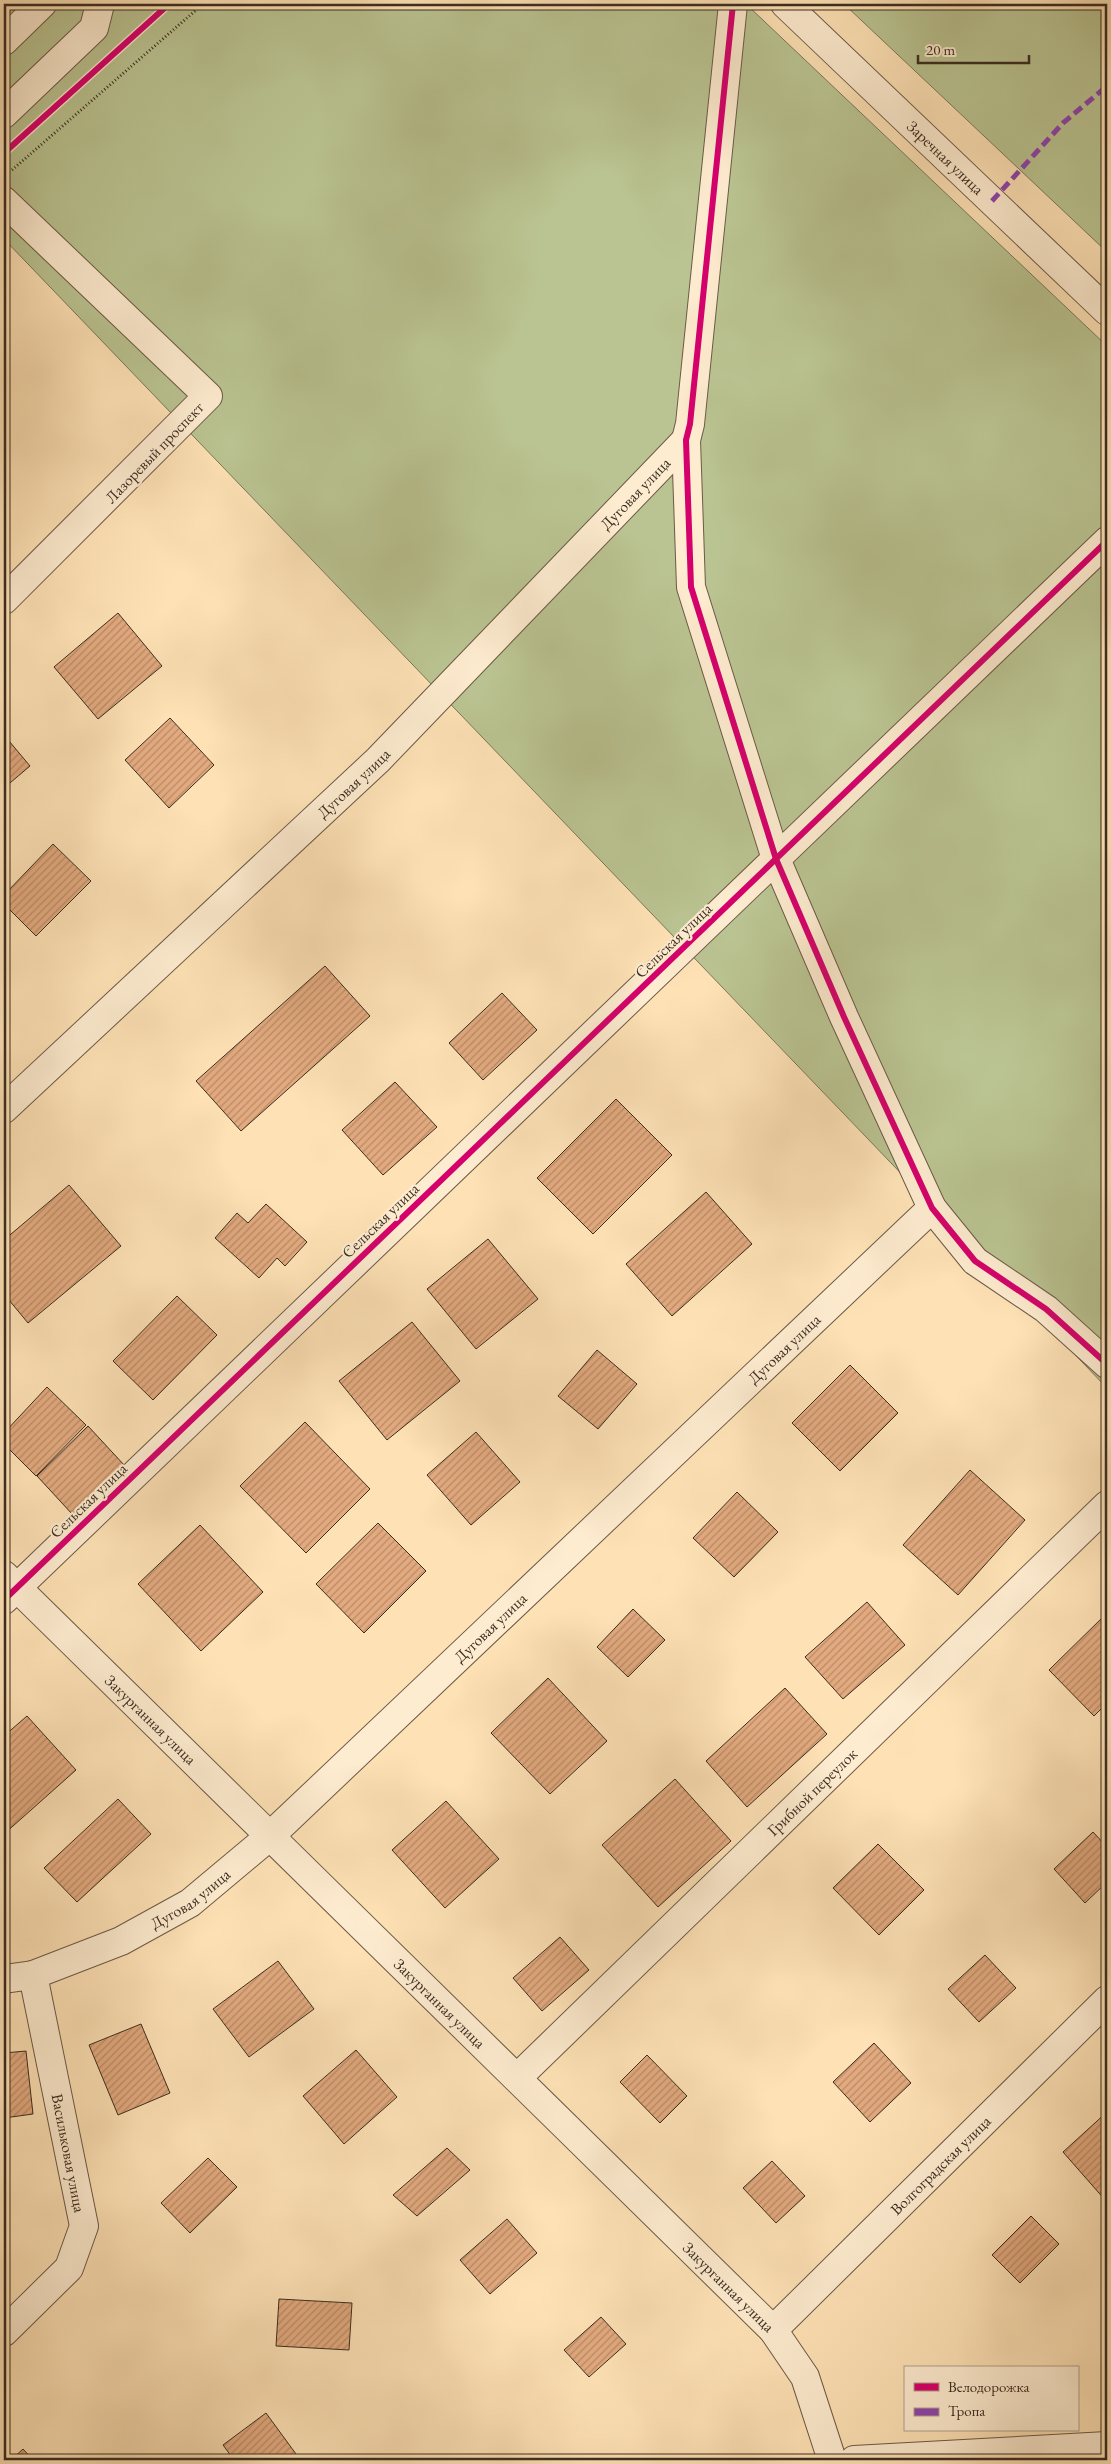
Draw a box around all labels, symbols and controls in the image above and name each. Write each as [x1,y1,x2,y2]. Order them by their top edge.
scale bar [918,32,1030,64]
text: 20 m [926,40,955,59]
street label: Заречная улица [902,116,989,200]
street label: Лазоревый проспект [100,397,209,508]
street label: Дуговая улица [596,452,675,534]
street label: Дуговая улица [313,743,395,823]
street label: Сельская улица [630,898,717,982]
street label: Сельская улица [337,1178,424,1262]
street label: Дуговая улица [743,1309,826,1388]
street label: Сельская улица [45,1458,132,1542]
street label: Дуговая улица [449,1588,532,1667]
street label: Закурганная улица [100,1670,201,1770]
street label: Грибной переулок [763,1743,862,1841]
street label: Дуговая улица [147,1863,235,1934]
street label: Закурганная улица [389,1954,490,2054]
street label: Васильковая улица [47,2092,90,2215]
street label: Волгоградская улица [886,2110,996,2220]
street label: Закурганная улица [678,2237,779,2337]
legend [904,2366,1078,2432]
text: Велодорожка [948,2377,1029,2396]
text: Тропа [948,2401,985,2420]

